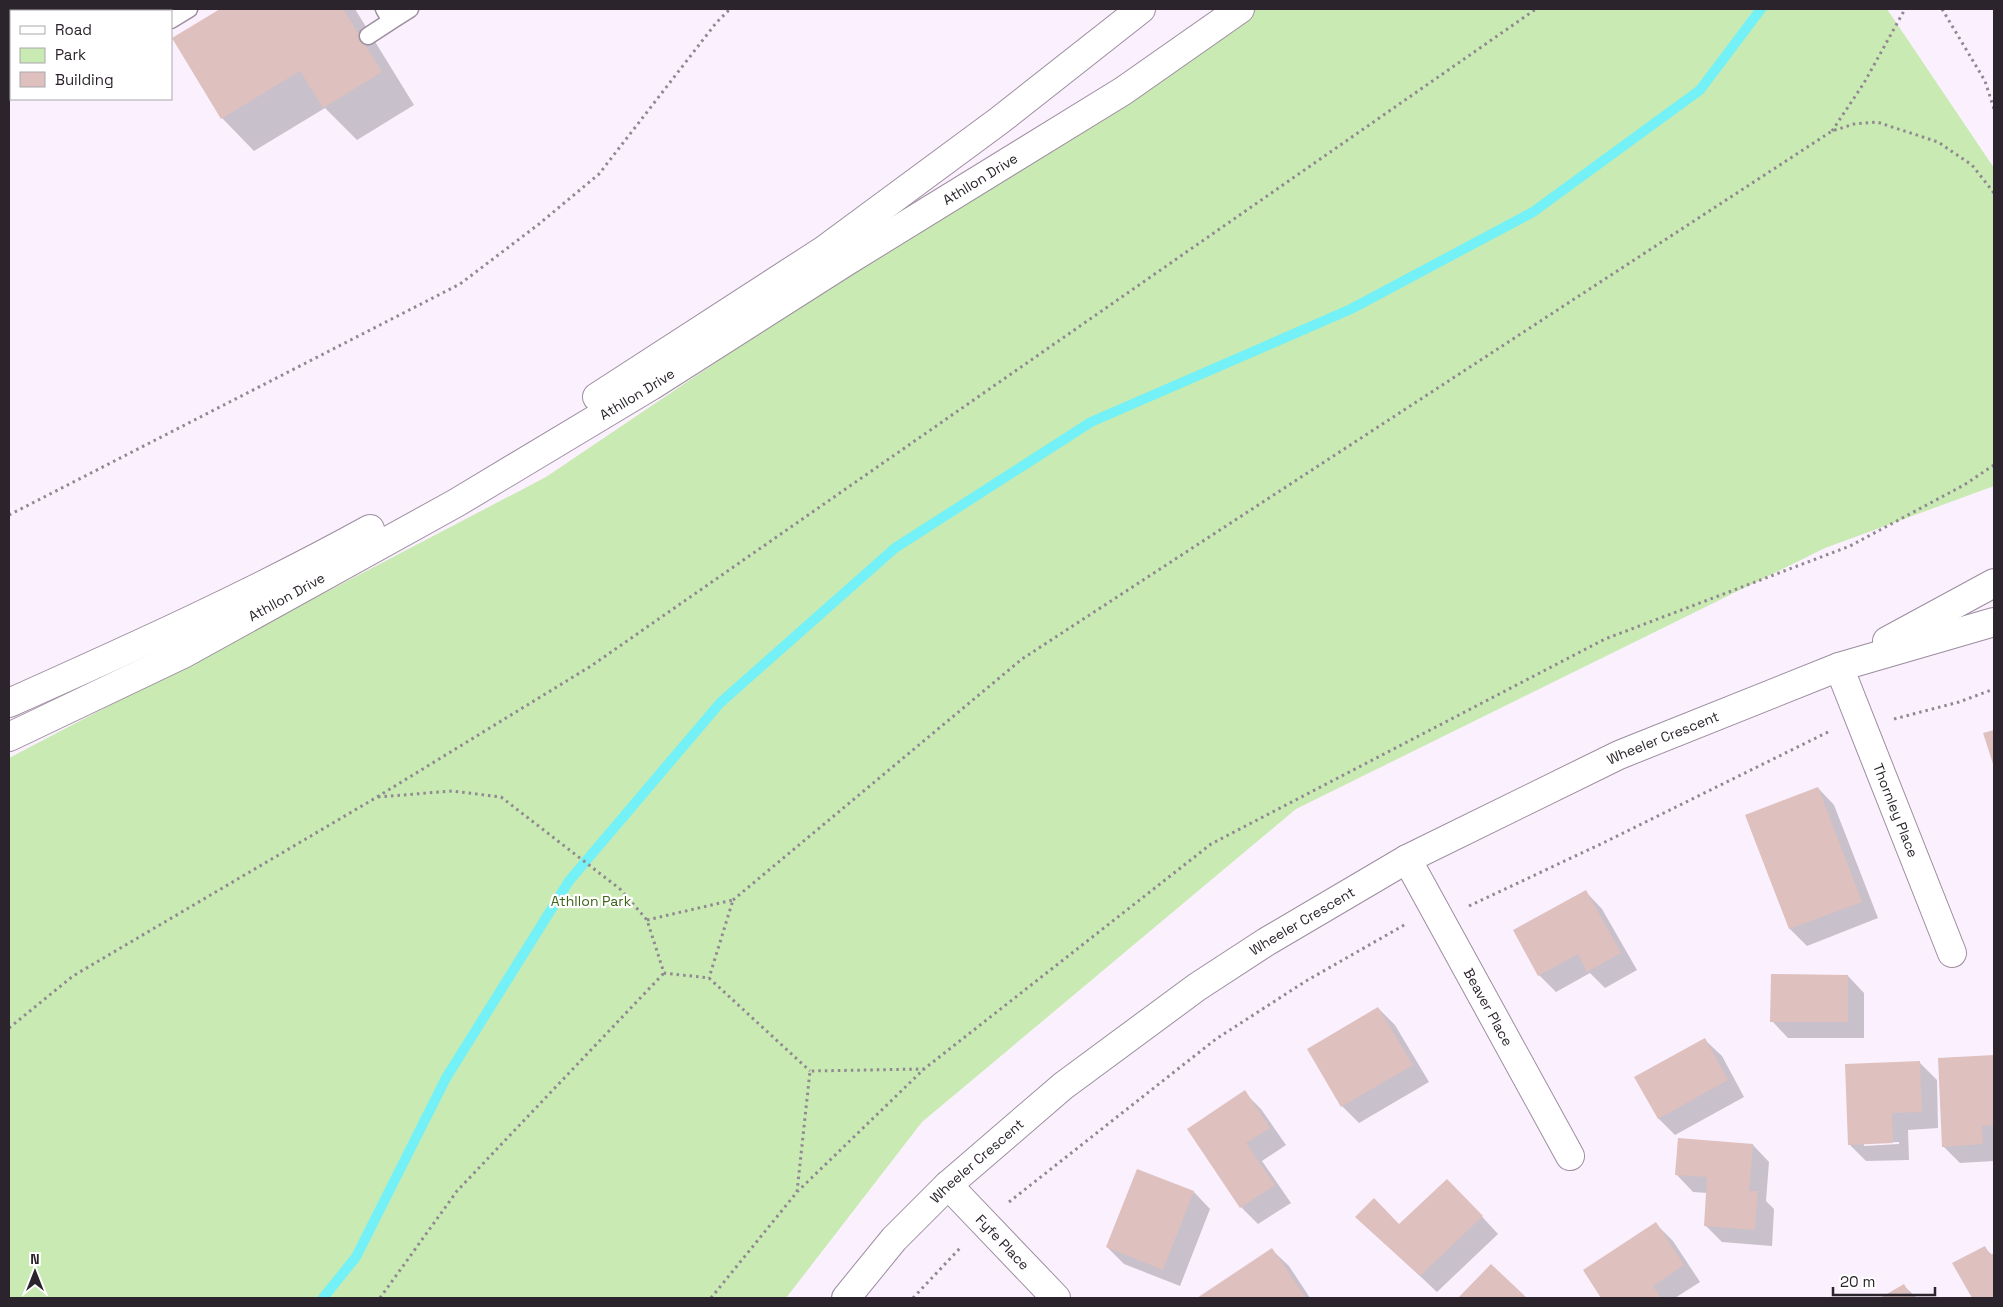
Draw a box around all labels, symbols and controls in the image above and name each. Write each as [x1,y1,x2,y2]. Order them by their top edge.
legend [10,10,172,100]
text: Road [55,20,92,39]
text: Park [55,45,86,64]
text: Building [55,70,114,89]
street label: Athllon Drive [939,149,1021,209]
street label: Athllon Drive [596,364,678,424]
street label: Athllon Drive [245,568,328,625]
street label: Wheeler Crescent [1604,707,1721,769]
street label: Thornley Place [1869,761,1922,860]
street label: Wheeler Crescent [1246,883,1358,959]
park label: Athllon Park [551,892,632,910]
street label: Beaver Place [1460,965,1517,1049]
street label: Wheeler Crescent [926,1115,1028,1207]
street label: Fyfe Place [972,1210,1033,1274]
north arrow [10,1247,60,1297]
text: N [30,1250,40,1268]
scale bar [1833,1264,1936,1296]
text: 20 m [1840,1272,1875,1291]

